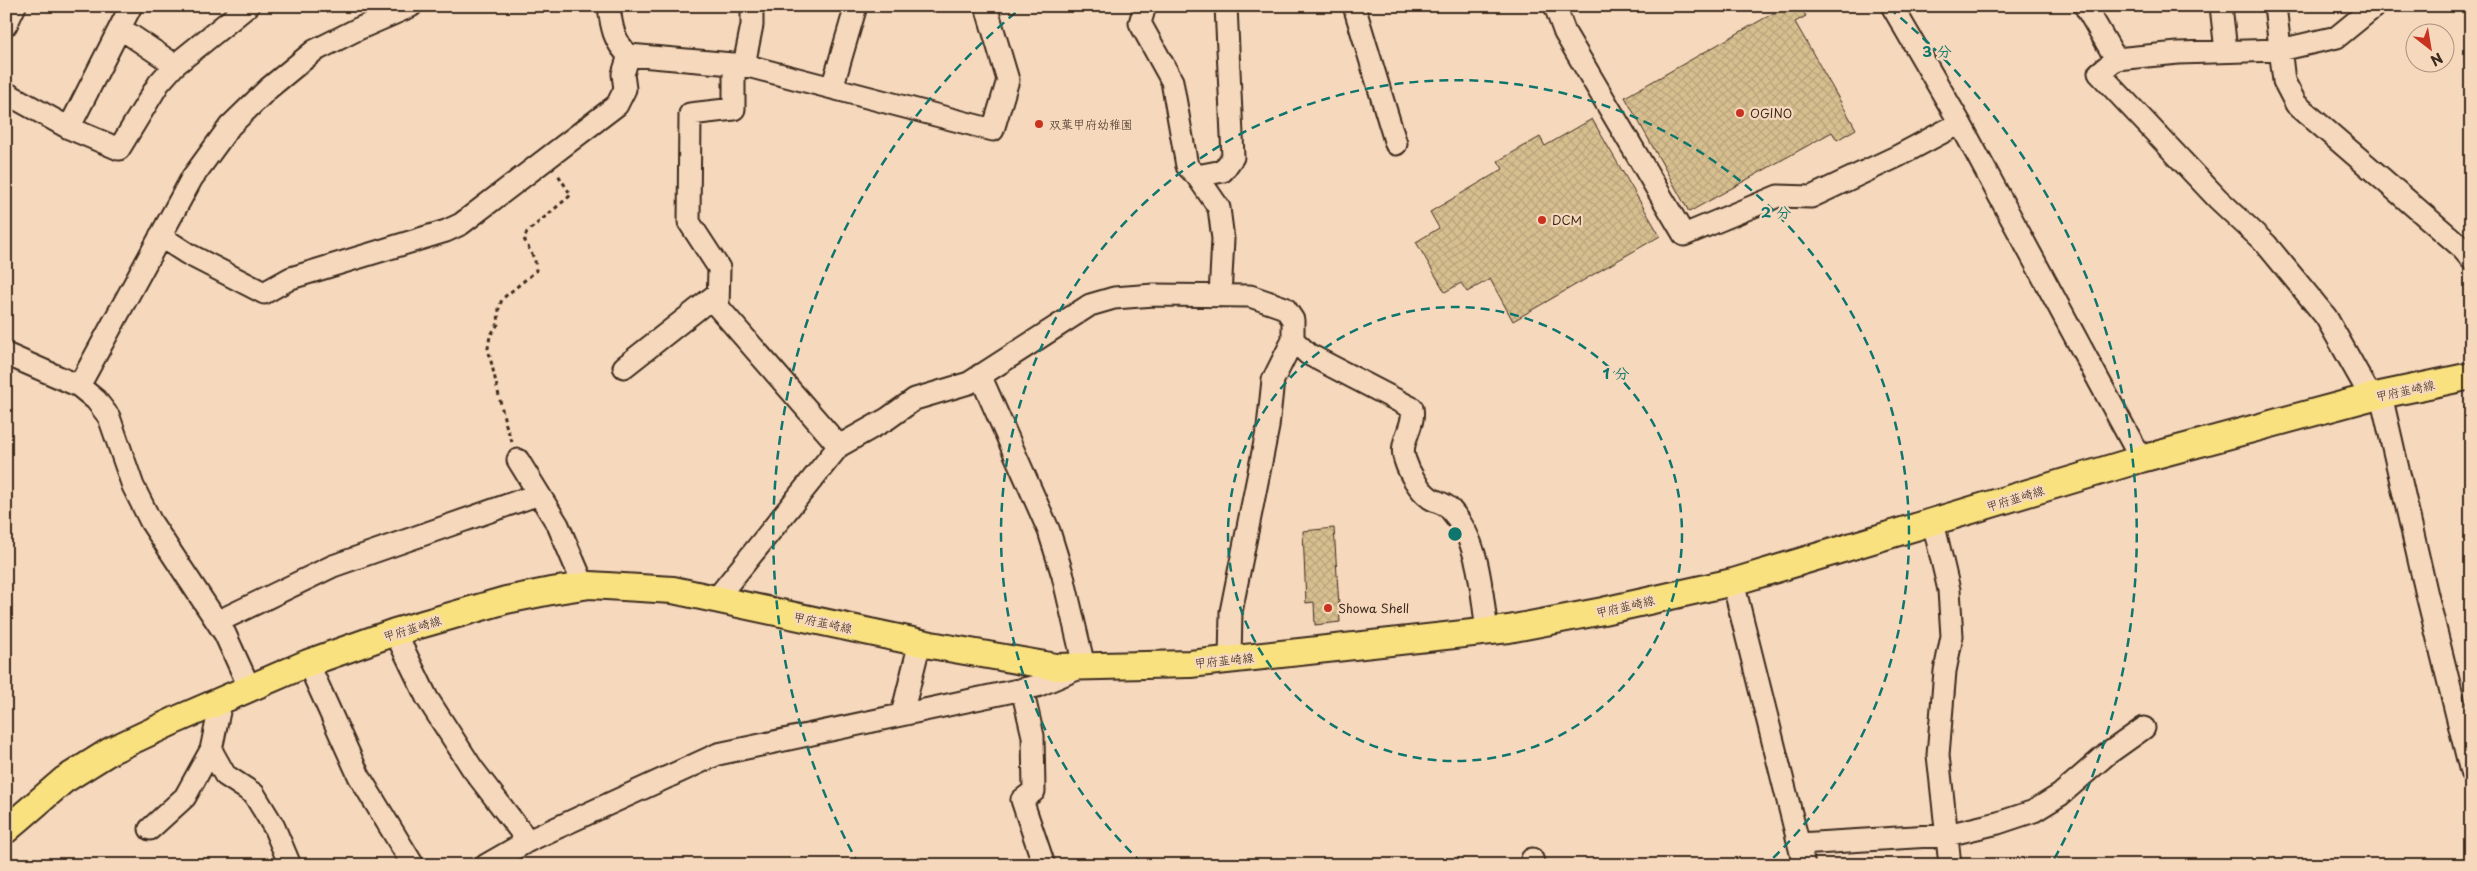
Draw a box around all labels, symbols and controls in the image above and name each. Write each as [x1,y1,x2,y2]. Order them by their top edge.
north arrow [2404,22,2454,72]
text: 3 分 [1922,39,1952,62]
text: N [2427,48,2447,71]
place label: OGINO [1750,104,1792,122]
marker: OGINO [1734,107,1746,119]
place label: 双葉甲府幼稚園 [1049,115,1133,133]
marker: 双葉甲府幼稚園 [1033,118,1045,130]
text: 2 分 [1761,200,1791,223]
place label: DCM [1552,211,1582,229]
marker: DCM [1536,214,1548,226]
text: 1 分 [1603,361,1630,384]
street label: 甲府韮崎線 [2374,375,2436,405]
street label: 甲府韮崎線 [1984,481,2046,515]
centre of rings [1446,525,1464,543]
street label: 甲府韮崎線 [1594,590,1656,622]
place label: Showa Shell [1338,599,1409,617]
marker: Showa Shell [1322,602,1334,614]
street label: 甲府韮崎線 [792,607,854,637]
street label: 甲府韮崎線 [381,611,443,645]
street label: 甲府韮崎線 [1193,648,1255,672]

